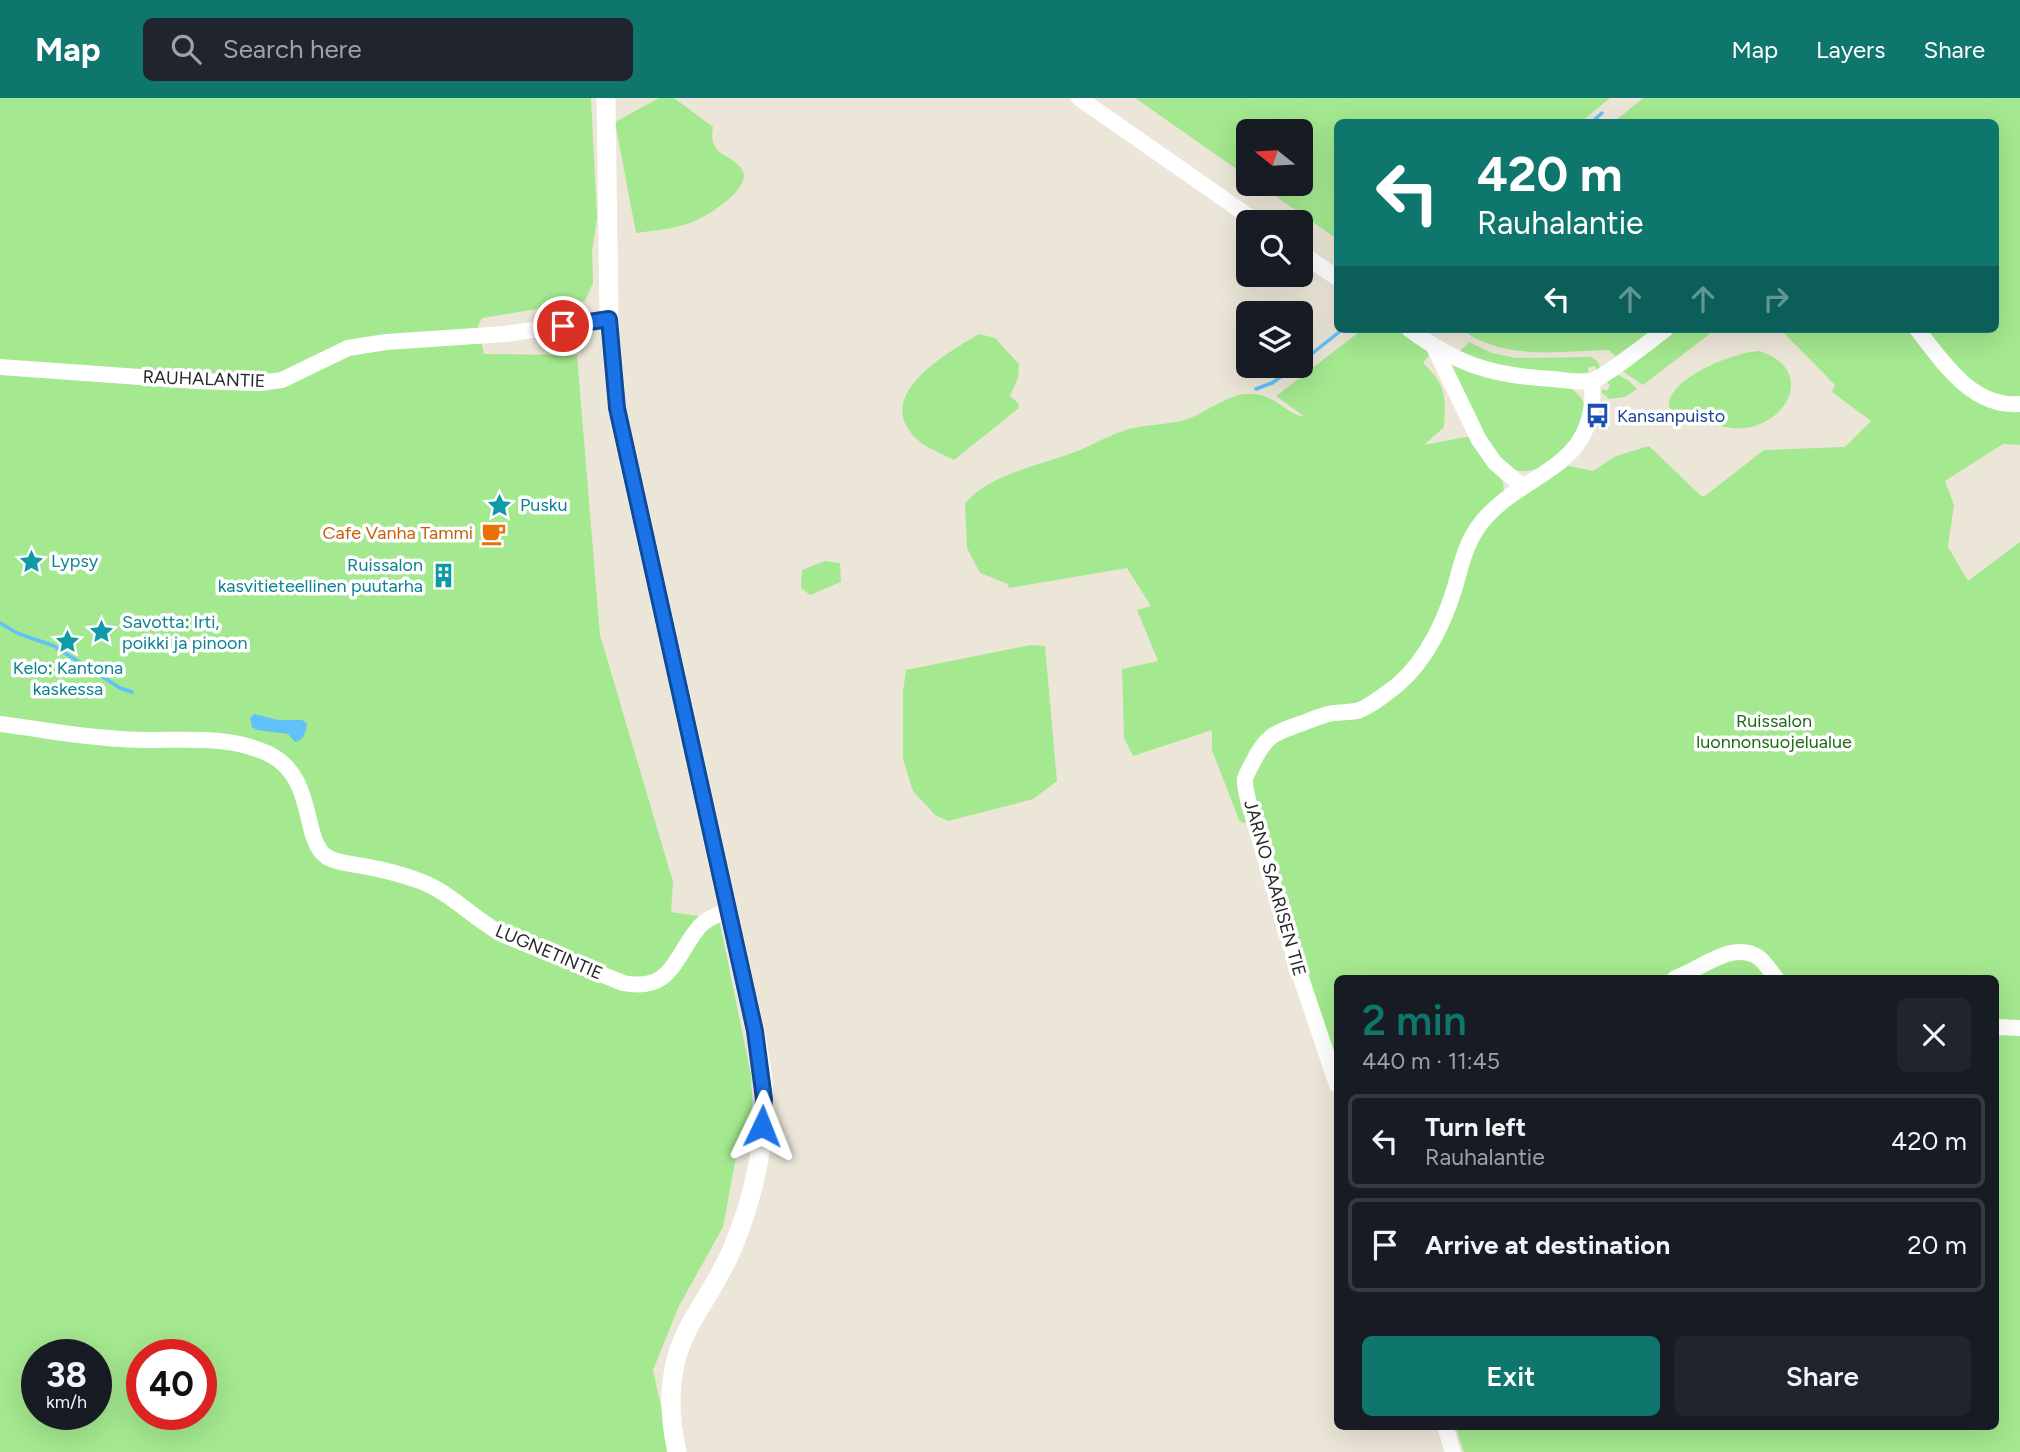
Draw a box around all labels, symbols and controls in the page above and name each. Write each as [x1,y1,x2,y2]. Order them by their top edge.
search box [143,18,633,81]
text: Map [35,30,101,69]
icon: search [167,30,205,68]
text: Search here [223,33,362,65]
text: Map [1731,35,1778,64]
text: Layers [1816,35,1885,64]
text: Share [1923,35,1985,64]
north arrow [1236,119,1312,196]
map controls [1236,119,1313,378]
text: 420 m [1477,144,1623,203]
icon: left [1362,147,1453,238]
text: Rauhalantie [1477,204,1644,242]
button: search [1236,210,1313,287]
icon: left [1538,280,1576,318]
icon: ahead [1611,280,1649,318]
icon: ahead [1684,280,1722,318]
icon: right [1757,280,1795,318]
pin [533,296,593,356]
button: layers [1236,301,1313,378]
icon: arrive [544,307,582,345]
street label: RAUHALANTIE [142,366,266,392]
bus stop icon: Kansanpuisto [1583,402,1611,430]
place label: Kansanpuisto [1617,405,1725,427]
place icon: Pusku [486,491,514,519]
place label: Pusku [520,494,568,516]
cafe icon: Cafe Vanha Tammi [479,519,507,547]
place label: Cafe Vanha Tammi [323,522,473,544]
place icon: Lypsy [17,547,45,575]
place label: Lypsy [51,550,99,572]
place label: Ruissalon kasvitieteellinen puutarha [218,554,423,597]
building icon: Ruissalon kasvitieteellinen puutarha [429,561,457,589]
place label: Savotta: Irti, poikki ja pinoon [122,611,248,654]
place icon: Savotta: Irti, poikki ja pinoon [88,618,116,646]
place icon: Kelo: Kantona kaskessa [54,627,82,655]
place label: Kelo: Kantona kaskessa [13,657,123,700]
park label: Ruissalon luonnonsuojelualue [1696,710,1852,753]
street label: JARNO SAARISEN TIE [1239,797,1311,979]
street label: LUGNETINTIE [492,919,606,985]
text: 2 min [1362,995,1467,1046]
button: close [1897,998,1971,1072]
text: 440 m · 11:45 [1362,1047,1500,1075]
position arrow [725,1089,799,1163]
text: Turn left [1425,1111,1526,1143]
icon: left [1366,1122,1404,1160]
text: 420 m [1891,1125,1967,1157]
text: Rauhalantie [1425,1143,1545,1171]
icon: arrive [1366,1226,1404,1264]
text: Arrive at destination [1425,1229,1670,1261]
text: 20 m [1907,1229,1967,1261]
button: Exit [1362,1336,1660,1416]
button: Share [1674,1336,1971,1416]
speed limit sign: 40 [126,1339,217,1430]
text: 38 [46,1354,87,1396]
text: km/h [46,1391,87,1413]

